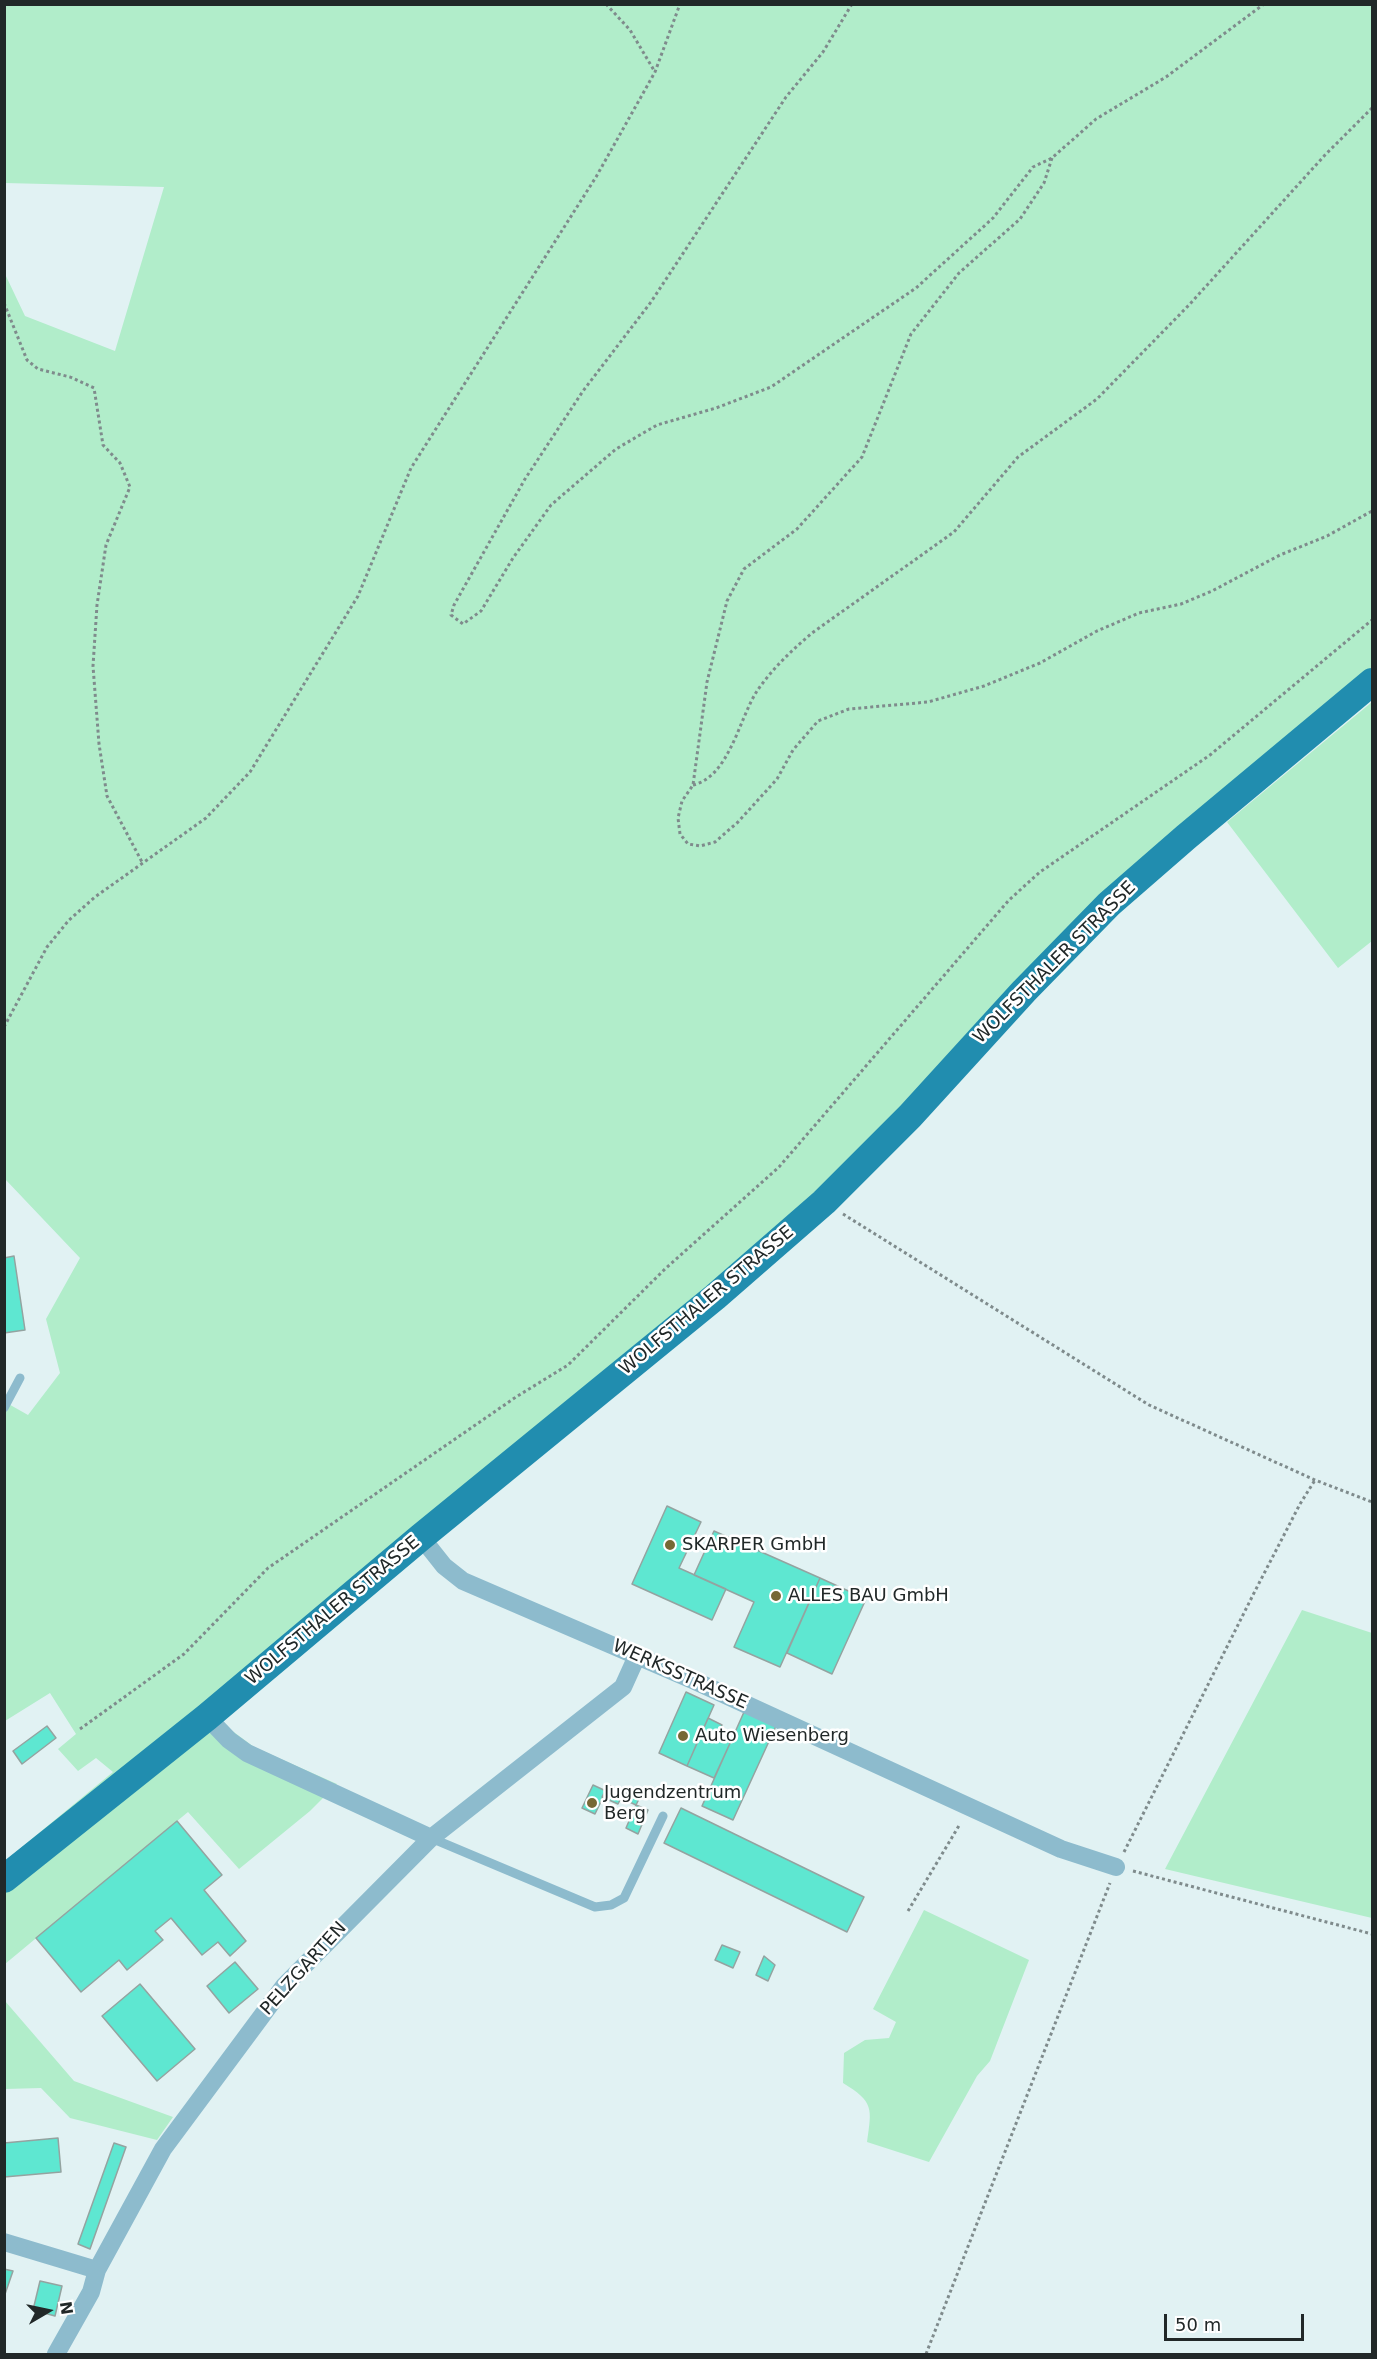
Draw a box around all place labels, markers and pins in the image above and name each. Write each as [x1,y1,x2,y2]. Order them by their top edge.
place label: SKARPER GmbH [682,1534,827,1556]
marker: SKARPER GmbH [663,1538,677,1552]
place label: ALLES BAU GmbH [788,1585,949,1607]
marker: ALLES BAU GmbH [769,1589,783,1603]
place label: Auto Wiesenberg [695,1725,849,1747]
marker: Auto Wiesenberg [676,1729,690,1743]
place label: Jugendzentrum Berg [604,1782,741,1824]
marker: Jugendzentrum Berg [585,1796,599,1810]

